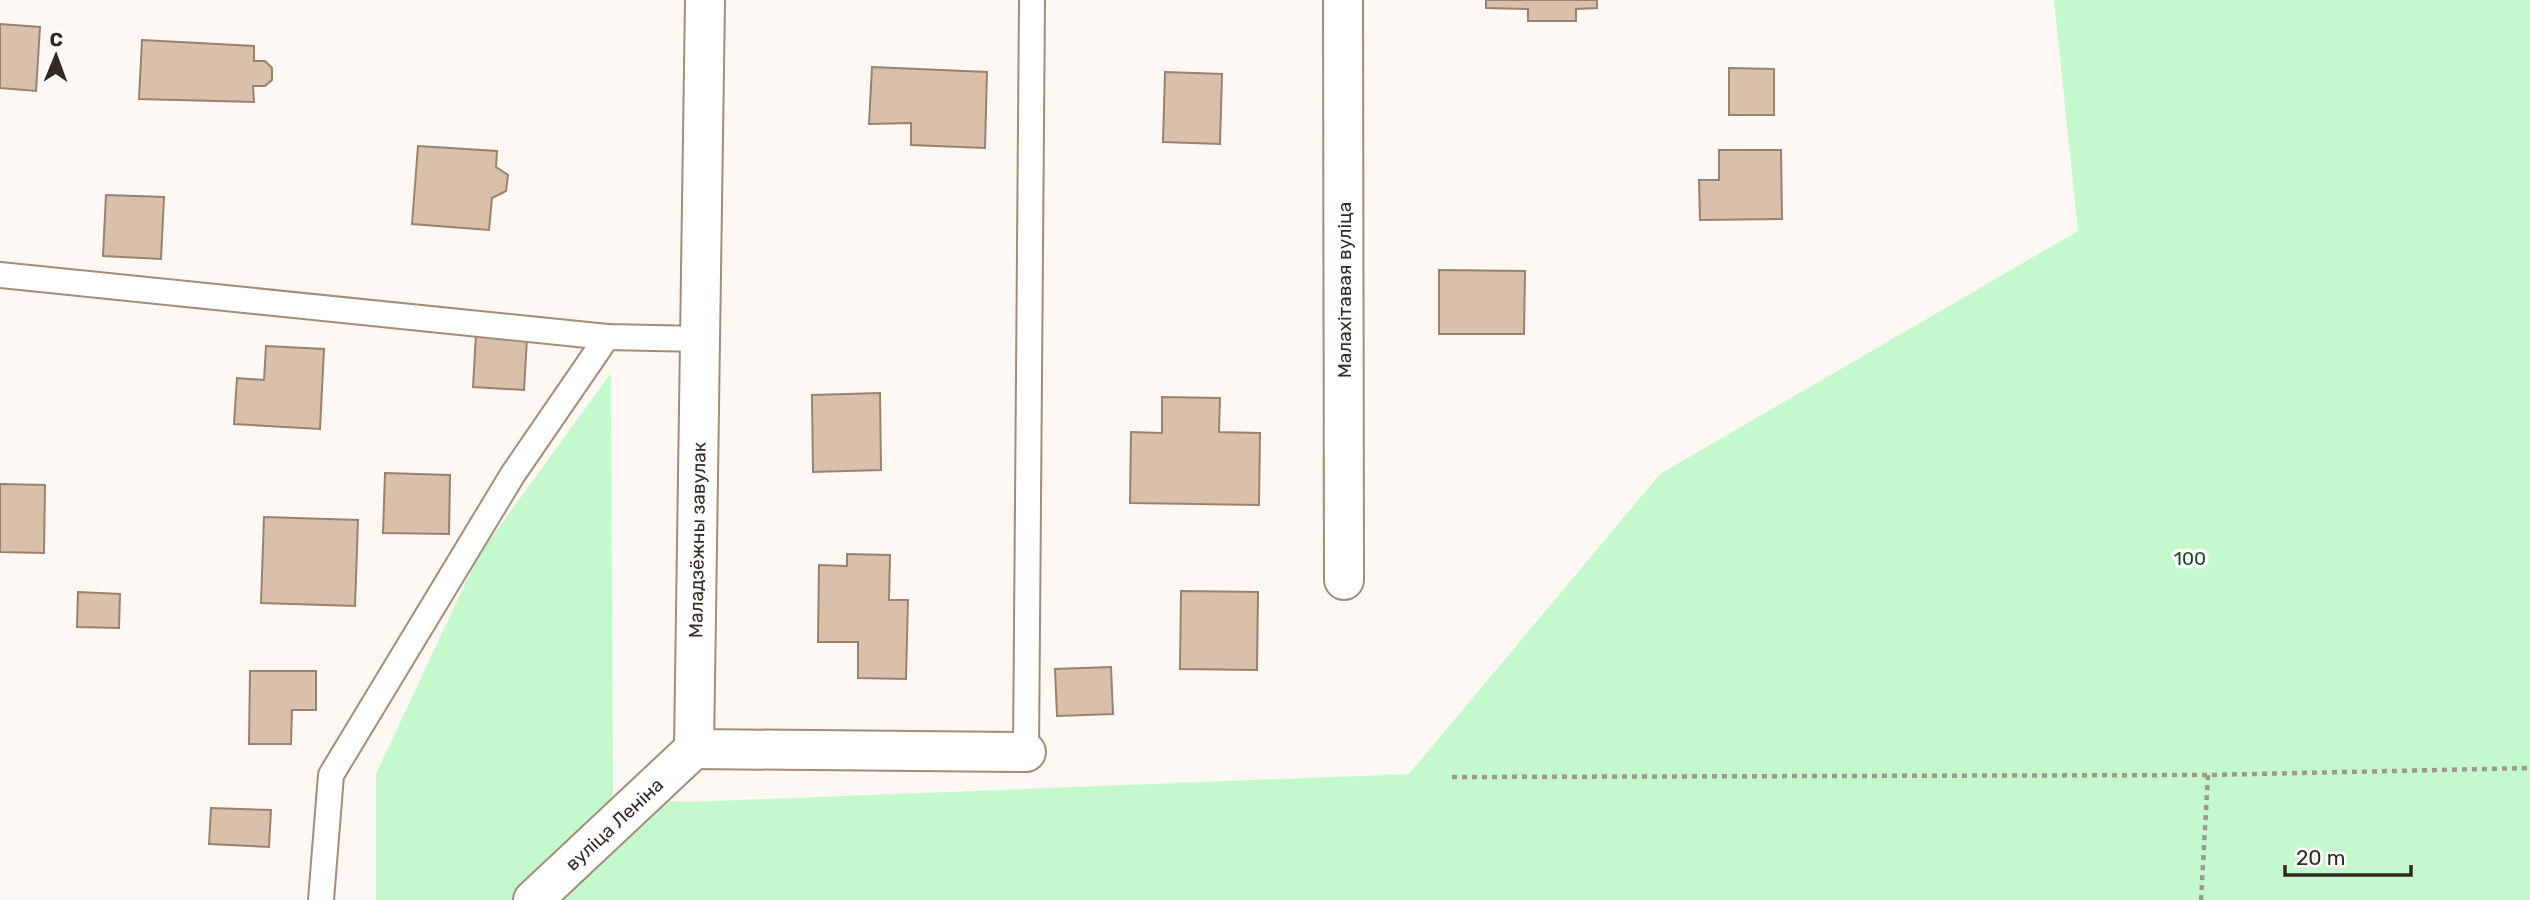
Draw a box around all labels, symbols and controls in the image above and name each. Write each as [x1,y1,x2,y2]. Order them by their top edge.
north arrow [21,21,91,91]
text: С [49,28,63,51]
street label: Малахітавая вуліца [1333,202,1356,378]
street label: Маладзёжны завулак [684,442,711,638]
park label: 100 [2174,547,2206,570]
street label: вуліца Леніна [561,773,668,875]
scale bar [2285,834,2411,878]
text: 20 m [2296,845,2345,870]

